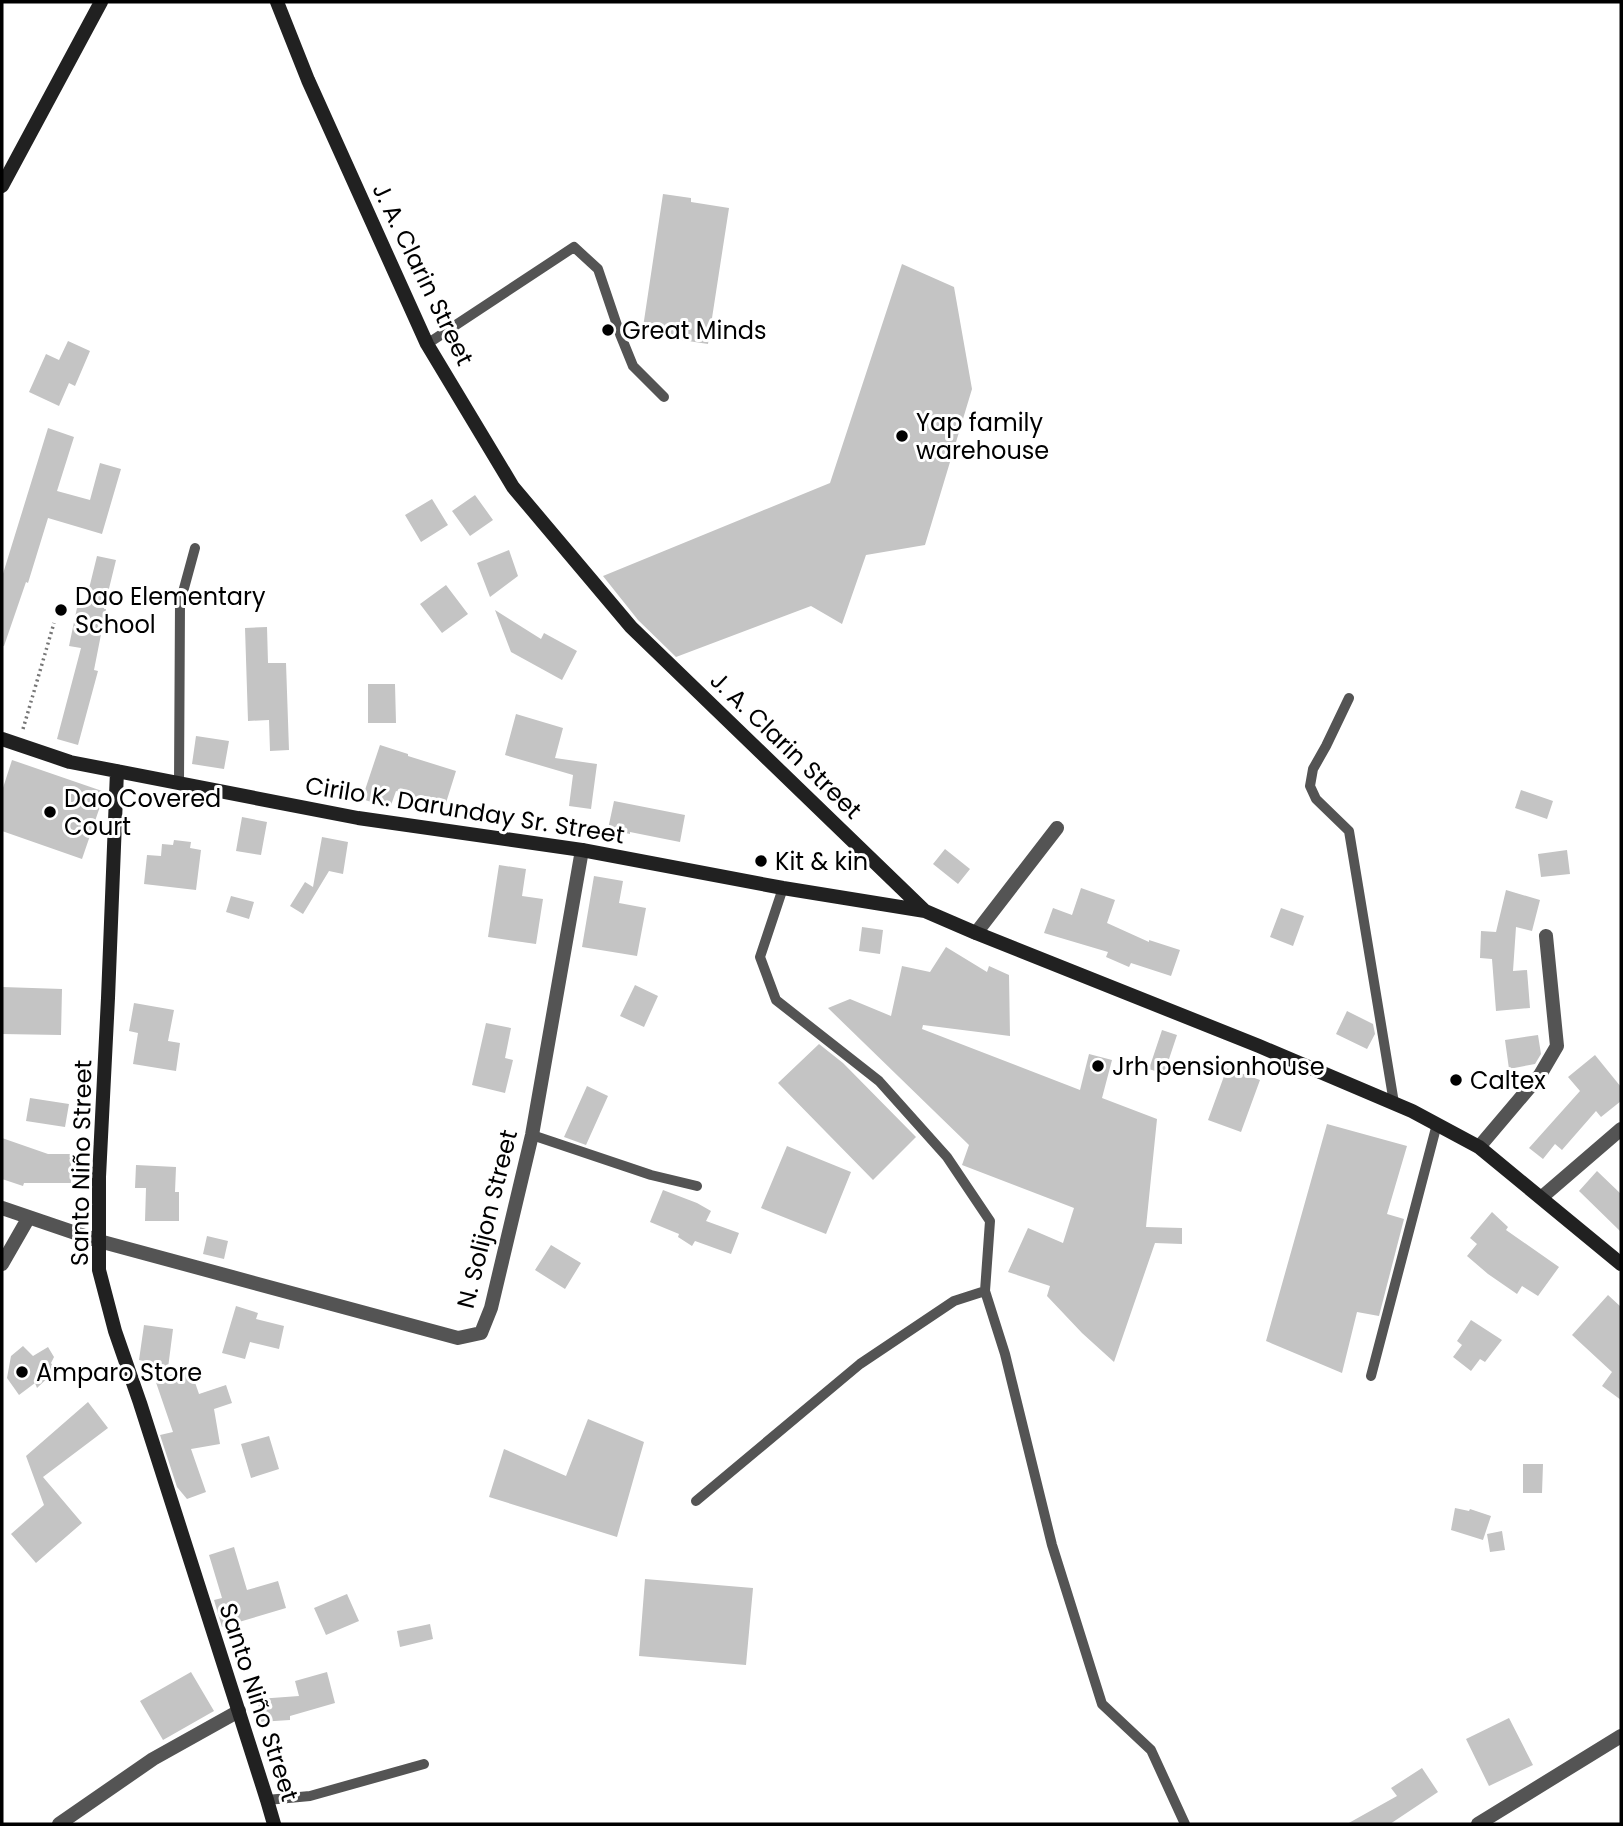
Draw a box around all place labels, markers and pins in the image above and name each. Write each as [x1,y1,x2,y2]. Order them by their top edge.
place label: Great Minds [622,314,767,347]
marker: Great Minds [600,322,616,338]
place label: Yap family warehouse [916,406,1049,467]
marker: Yap family warehouse [894,428,910,444]
place label: Dao Elementary School [75,580,266,641]
marker: Dao Elementary School [53,602,69,618]
place label: Dao Covered Court [64,782,221,843]
marker: Dao Covered Court [42,804,58,820]
place label: Kit & kin [775,845,868,878]
marker: Kit & kin [753,853,769,869]
place label: Jrh pensionhouse [1112,1050,1325,1083]
marker: Jrh pensionhouse [1090,1058,1106,1074]
place label: Caltex [1470,1064,1546,1097]
marker: Caltex [1448,1072,1464,1088]
place label: Amparo Store [36,1356,202,1389]
marker: Amparo Store [14,1364,30,1380]

